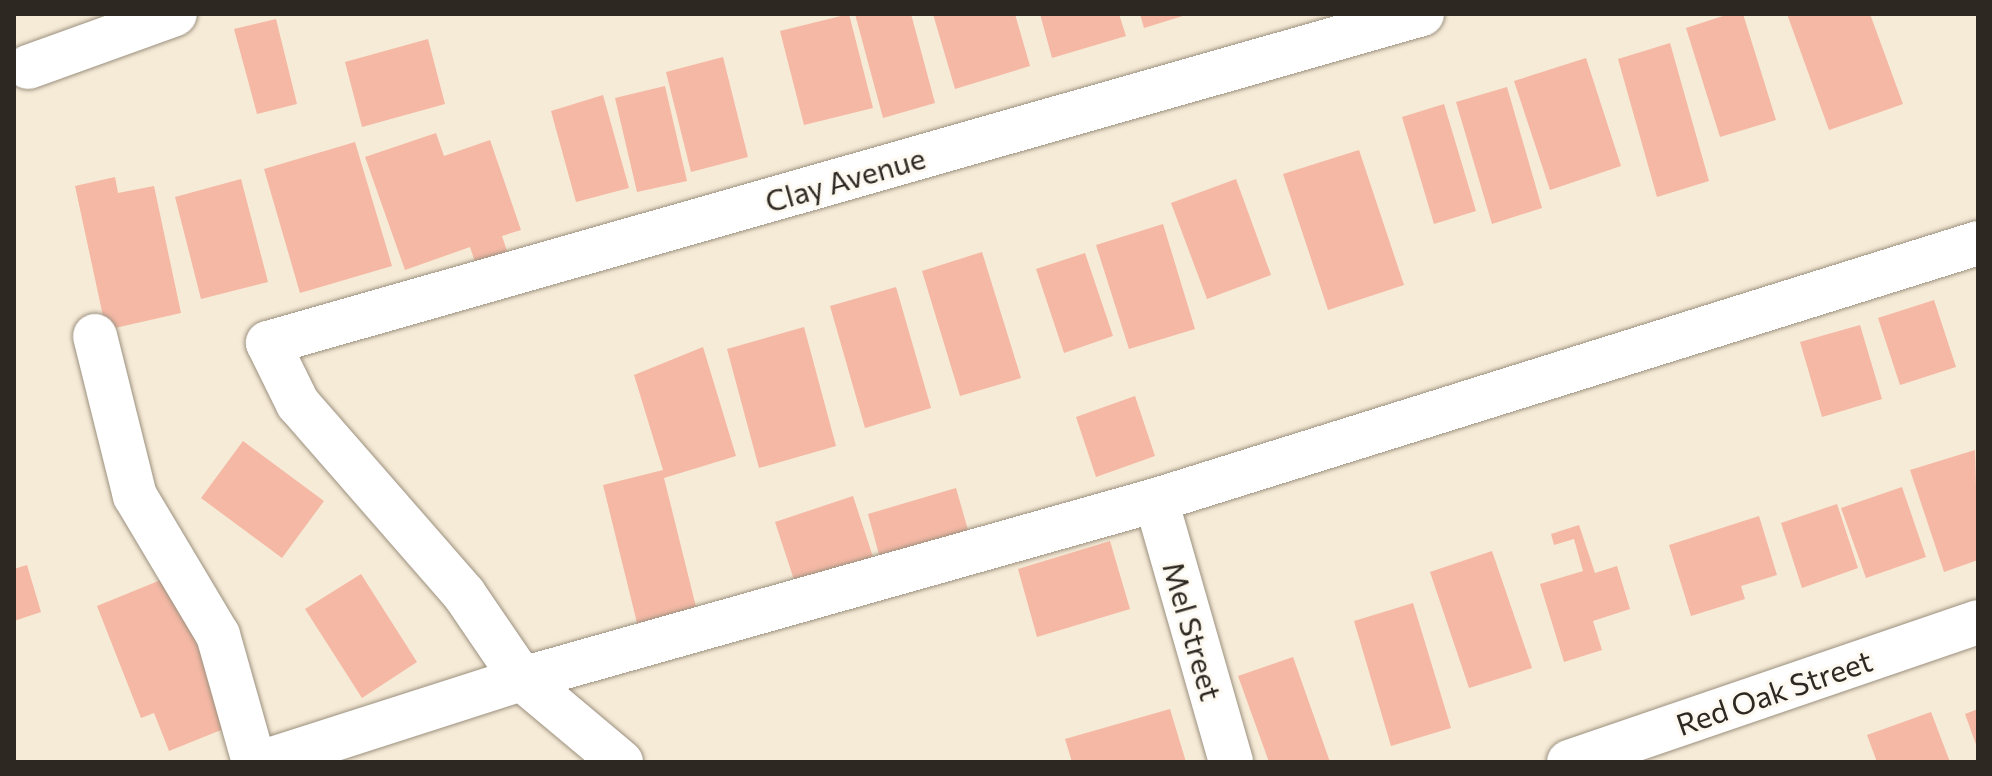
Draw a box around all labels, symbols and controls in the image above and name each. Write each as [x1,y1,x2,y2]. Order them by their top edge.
street label: Clay Avenue [761,139,929,219]
street label: Mel Street [1156,557,1230,705]
street label: Red Oak Street [1671,642,1877,742]

